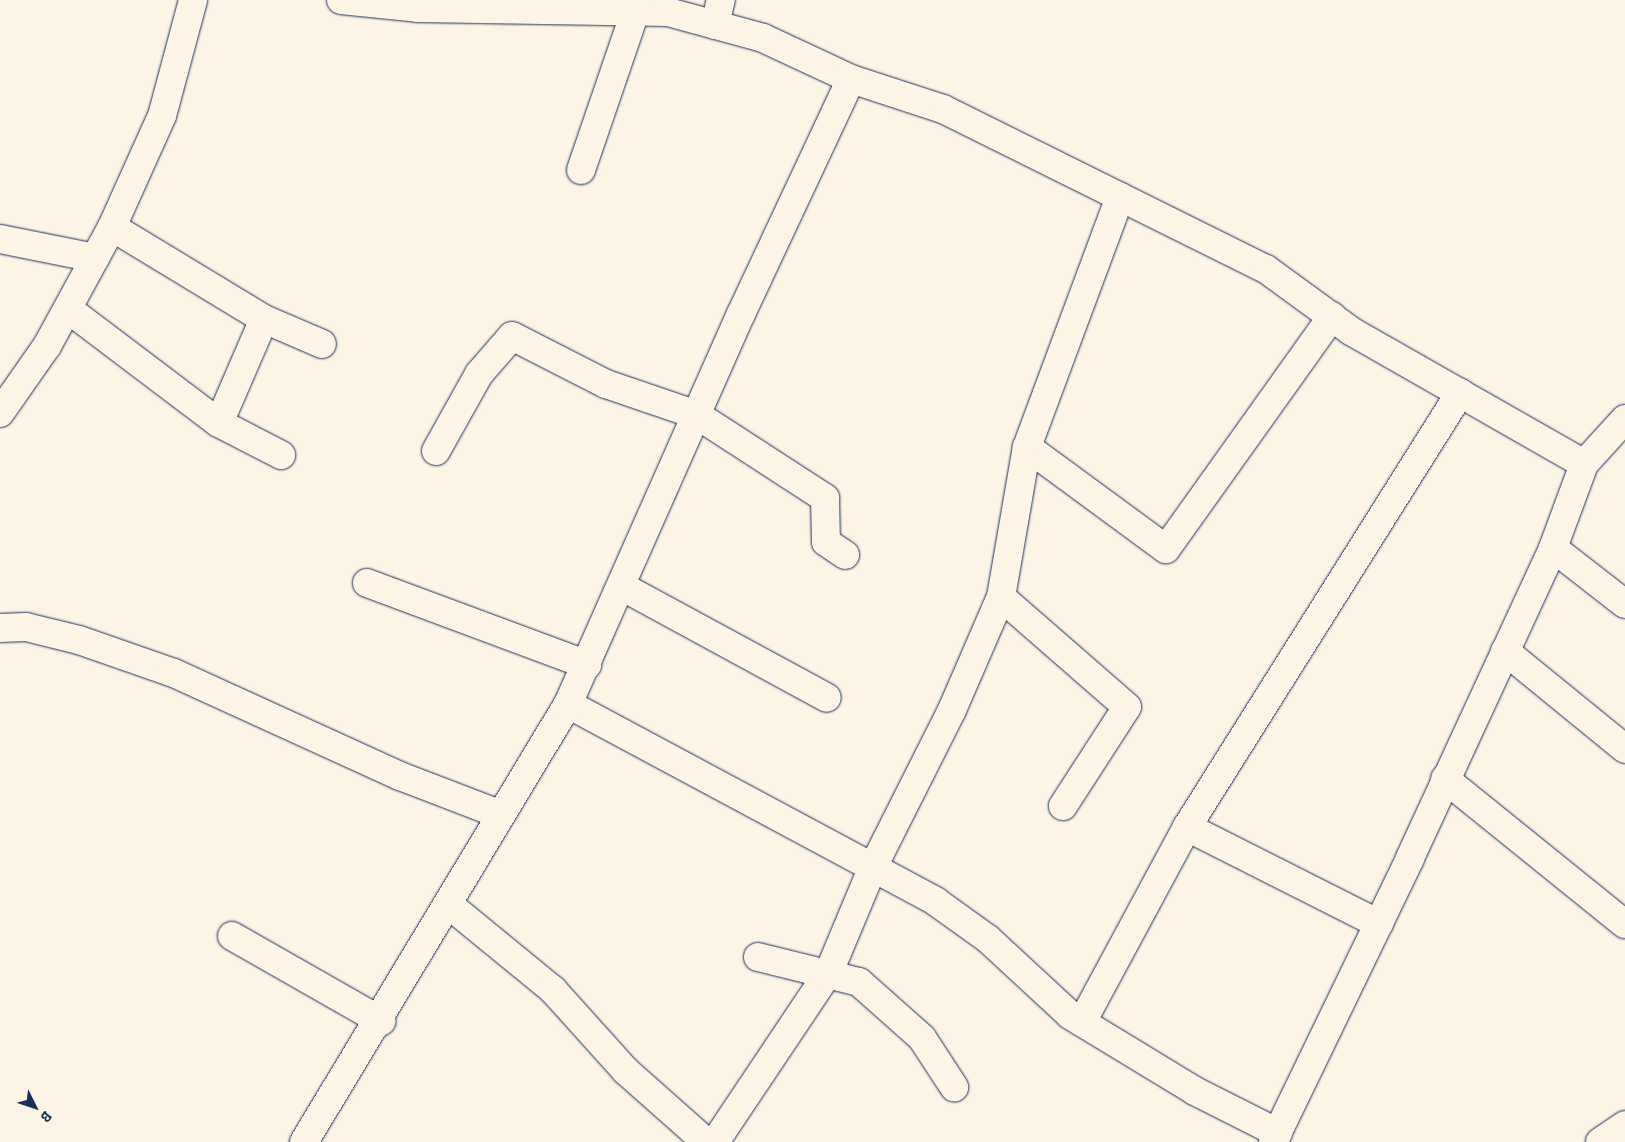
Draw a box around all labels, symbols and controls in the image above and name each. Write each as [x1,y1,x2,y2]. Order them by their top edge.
north arrow [10,1082,60,1132]
text: B [36,1107,57,1127]

